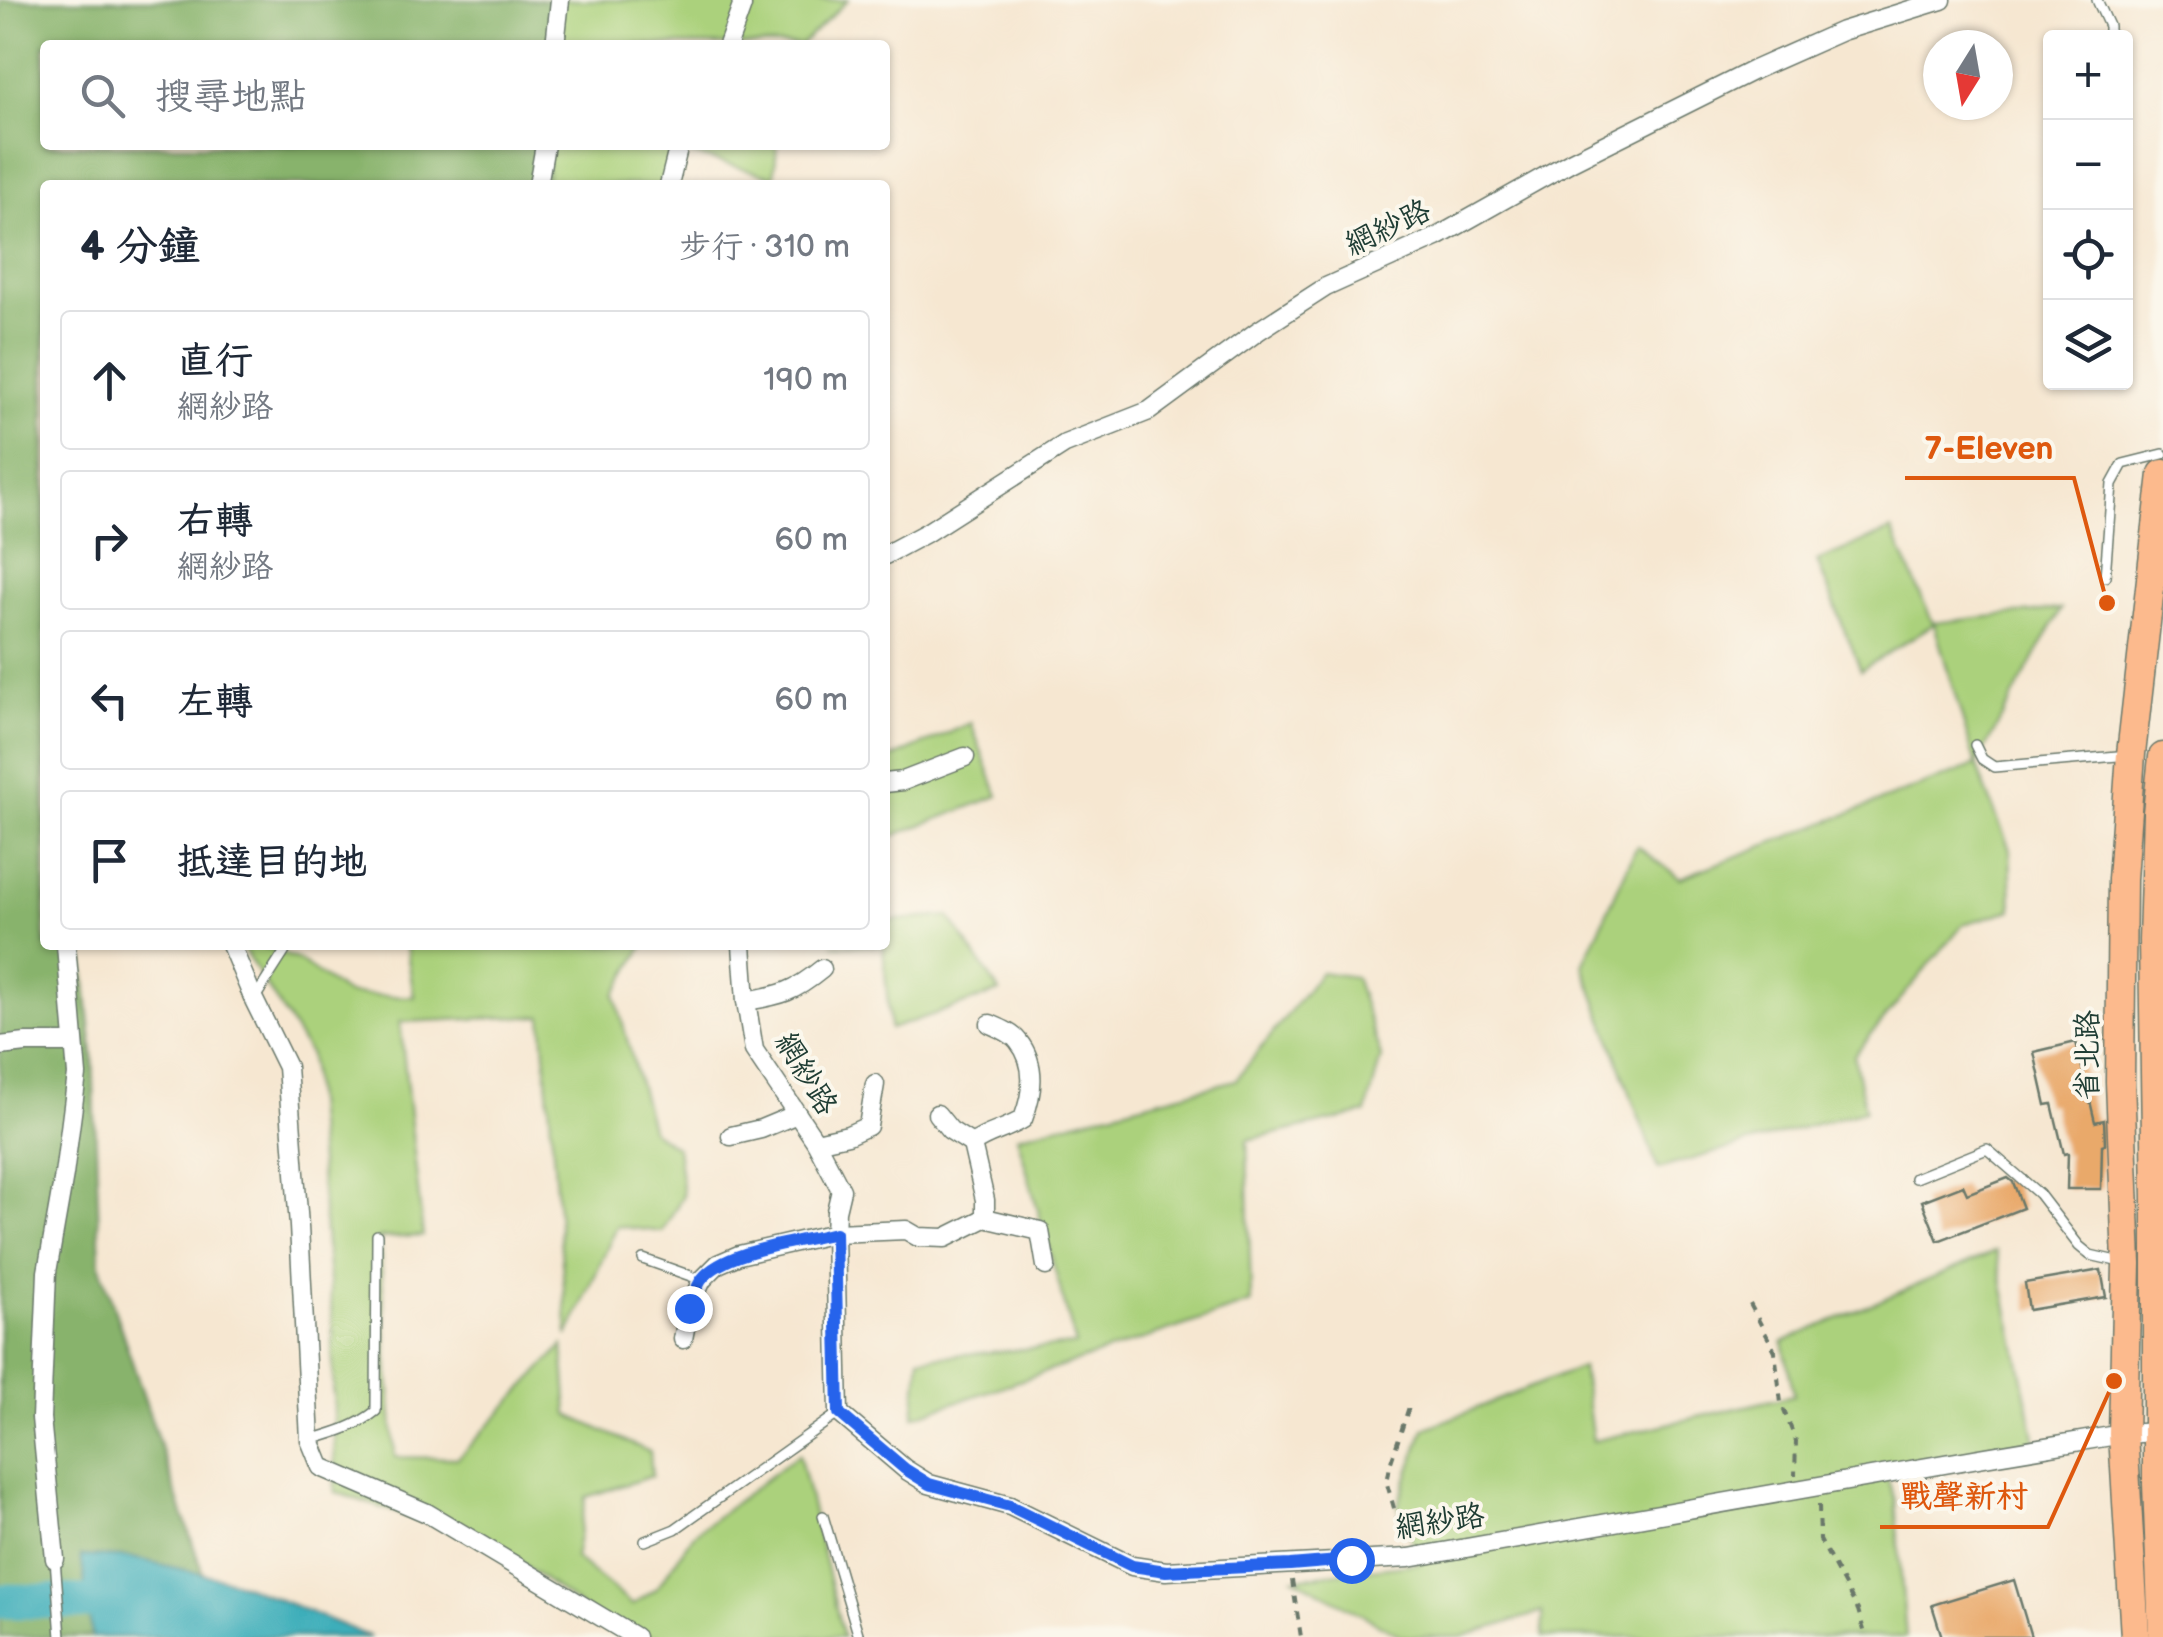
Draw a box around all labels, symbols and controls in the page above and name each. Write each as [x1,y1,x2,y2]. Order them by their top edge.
north arrow [1923,30,2013,120]
map controls [2043,30,2133,390]
button: + [2043,30,2133,120]
search box [40,40,890,150]
icon: search [75,68,130,123]
text: 搜尋地點 [155,75,307,120]
button: − [2043,120,2133,210]
street label: 網紗路 [1340,193,1436,263]
button: locate [2043,210,2133,300]
text: 4 分鐘 [80,222,200,273]
text: 步行 · 310 m [679,228,850,267]
button: layers [2043,300,2133,390]
text: 直行 [177,339,253,384]
icon: ahead [82,353,137,408]
text: 190 m [763,361,848,400]
text: 網紗路 [177,388,273,427]
callout: 7-Eleven [1905,416,2074,478]
text: 7-Eleven [1925,430,2053,469]
text: 右轉 [177,499,253,544]
icon: right [82,513,137,568]
text: 60 m [775,521,848,560]
text: 網紗路 [177,548,273,587]
icon: left [82,673,137,728]
text: 左轉 [177,680,253,725]
text: 60 m [775,681,848,720]
icon: arrive [82,833,137,888]
text: 抵達目的地 [177,840,367,885]
street label: 省北路 [2070,1010,2106,1100]
street label: 網紗路 [767,1026,845,1122]
route end [667,1286,713,1332]
callout: 戰聲新村 [1880,1465,2048,1527]
text: 戰聲新村 [1900,1478,2028,1517]
street label: 網紗路 [1393,1498,1487,1546]
route start [1329,1538,1375,1584]

